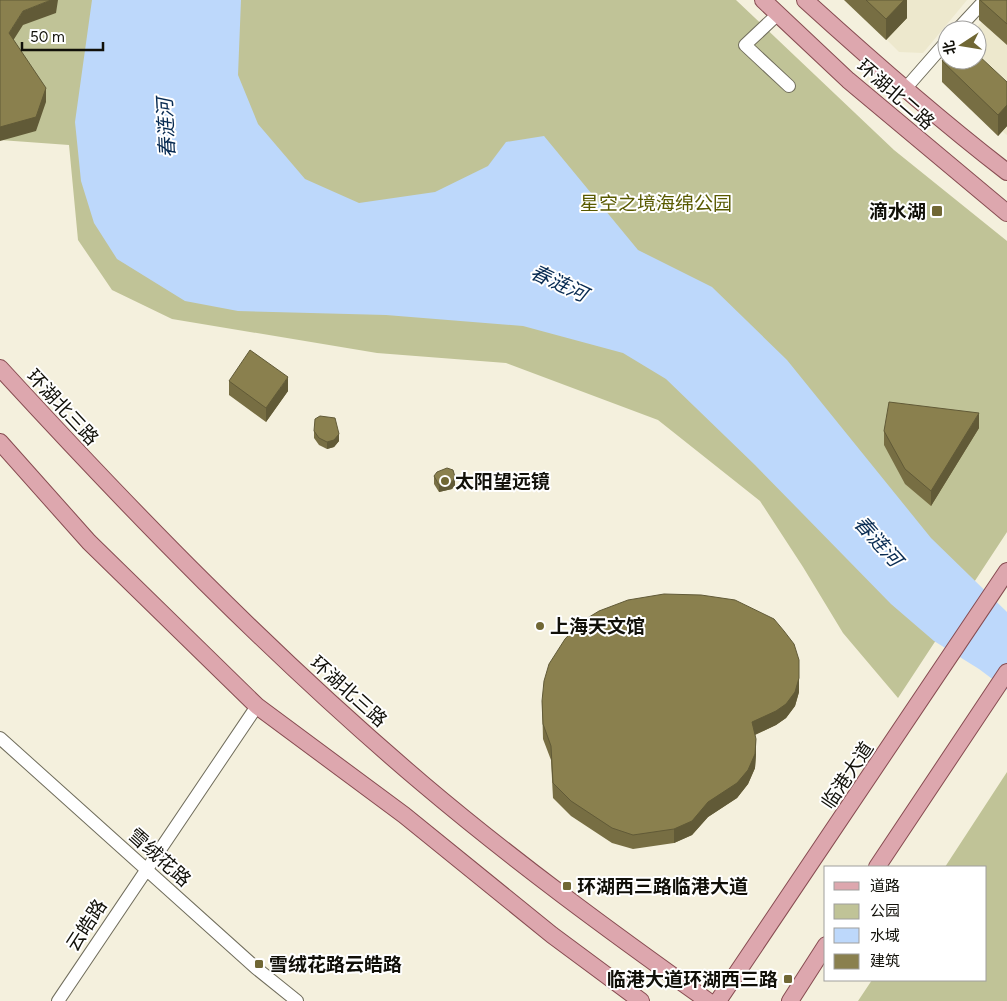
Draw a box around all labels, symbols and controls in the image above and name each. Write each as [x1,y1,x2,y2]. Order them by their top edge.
scale bar [22,20,104,52]
north arrow [937,20,987,70]
text: 50 m [30,28,65,46]
text: 北 [940,39,960,56]
street label: 环湖北二路 [852,55,939,134]
water label: 春涟河 [152,93,180,159]
park label: 星空之境海绵公园 [580,192,732,215]
place label: 滴水湖 [869,200,926,223]
marker: 滴水湖 [930,204,944,218]
water label: 春涟河 [527,259,595,308]
street label: 环湖北三路 [22,365,103,450]
place label: 太阳望远镜 [455,470,550,493]
marker: 太阳望远镜 [439,475,451,487]
water label: 春涟河 [849,511,910,574]
place label: 上海天文馆 [550,615,645,638]
marker: 上海天文馆 [534,620,546,632]
street label: 环湖北三路 [306,651,392,732]
street label: 临港大道 [817,737,878,813]
street label: 雪绒花路 [124,823,196,891]
legend [824,866,987,981]
place label: 环湖西三路临港大道 [577,875,748,898]
text: 道路 [870,877,900,895]
marker: 环湖西三路临港大道 [561,880,573,892]
street label: 云皓路 [61,895,112,955]
text: 公园 [870,902,900,920]
text: 水域 [870,927,900,945]
text: 建筑 [870,952,900,970]
place label: 雪绒花路云皓路 [269,953,402,976]
marker: 雪绒花路云皓路 [253,958,265,970]
place label: 临港大道环湖西三路 [607,968,778,991]
marker: 临港大道环湖西三路 [782,973,794,985]

